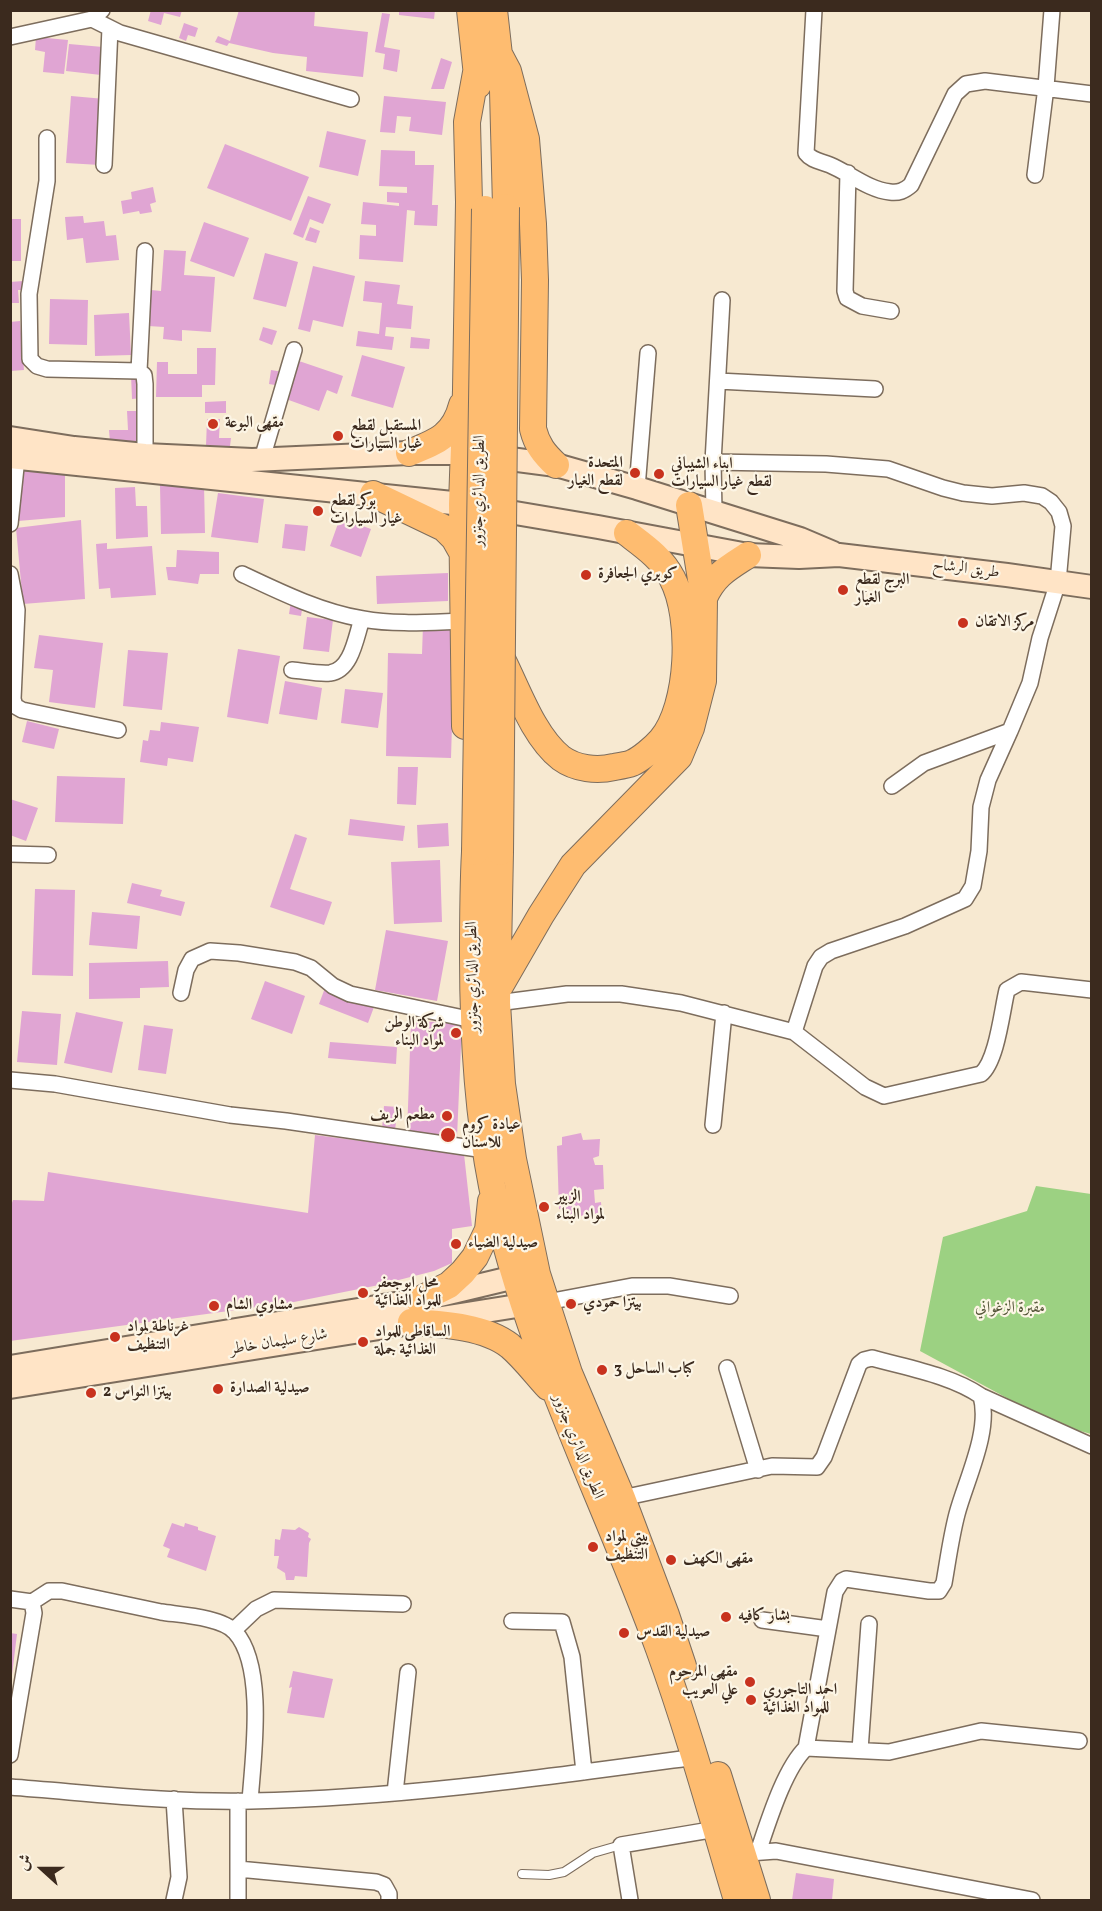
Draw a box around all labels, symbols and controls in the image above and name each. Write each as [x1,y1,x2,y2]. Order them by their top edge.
place label: مقهى البوعة [225,414,284,434]
marker: مقهى البوعة [206,417,220,431]
place label: المستقبل لقطع غيار السيارات [350,417,422,455]
marker: المستقبل لقطع غيار السيارات [331,429,345,443]
street label: الطريق الدائري جنزور [469,435,491,547]
place label: المتحدة لقطع الغيار [568,454,623,492]
place label: ابناء الشيباني لقطع غيار السيارات [671,455,772,493]
marker: المتحدة لقطع الغيار [628,466,642,480]
marker: ابناء الشيباني لقطع غيار السيارات [652,467,666,481]
place label: بوكر لقطع غيار السيارات [330,492,402,530]
marker: بوكر لقطع غيار السيارات [311,504,325,518]
street label: طريق الرشاح [931,556,1001,584]
place label: كوبري الجعافرة [598,565,678,585]
marker: كوبري الجعافرة [579,568,593,582]
place label: البرج لقطع الغيار [855,571,909,609]
marker: البرج لقطع الغيار [836,583,850,597]
place label: مركز الاتقان [975,613,1034,633]
marker: مركز الاتقان [956,616,970,630]
street label: الطريق الدائري جنزور [463,921,485,1033]
place label: شركة الوطن لمواد البناء [384,1014,444,1052]
marker: شركة الوطن لمواد البناء [449,1026,463,1040]
place label: مطعم الريف [370,1106,435,1126]
marker: مطعم الريف [440,1109,454,1123]
place label: عيادة كروم للاسنان [462,1116,521,1154]
marker: عيادة كروم للاسنان [439,1126,457,1144]
place label: الزبير لمواد البناء [556,1188,605,1226]
marker: الزبير لمواد البناء [537,1200,551,1214]
place label: صيدلية الضياء [468,1234,538,1254]
marker: صيدلية الضياء [449,1237,463,1251]
place label: محل ابوجعفر للمواد الغذائية [375,1274,441,1312]
marker: محل ابوجعفر للمواد الغذائية [356,1286,370,1300]
place label: بيتزا حمودي [583,1294,642,1314]
place label: مشاوي الشام [226,1296,293,1316]
marker: بيتزا حمودي [564,1297,578,1311]
marker: مشاوي الشام [207,1299,221,1313]
park label: مقبرة الزغواني [975,1299,1045,1319]
place label: غرناطة لمواد التنظيف [127,1318,189,1356]
place label: الساقاطي للمواد الغذائية جملة [375,1323,450,1361]
street label: شارع سليمان خاطر [229,1326,329,1360]
marker: غرناطة لمواد التنظيف [108,1330,122,1344]
marker: الساقاطي للمواد الغذائية جملة [356,1335,370,1349]
place label: كباب الساحل 3 [614,1360,695,1380]
marker: كباب الساحل 3 [595,1363,609,1377]
place label: صيدلية الصدارة [230,1379,310,1399]
marker: صيدلية الصدارة [211,1382,225,1396]
place label: بيتزا النواس 2 [103,1383,172,1403]
marker: بيتزا النواس 2 [84,1386,98,1400]
street label: الطريق الدائري جنزور [547,1392,607,1502]
place label: بيتي لمواد التنظيف [605,1528,649,1566]
marker: بيتي لمواد التنظيف [586,1540,600,1554]
place label: مقهى الكهف [683,1550,753,1570]
marker: مقهى الكهف [664,1553,678,1567]
place label: بشار كافيه [738,1607,790,1627]
marker: بشار كافيه [719,1610,733,1624]
place label: صيدلية القدس [636,1623,710,1643]
marker: صيدلية القدس [617,1626,631,1640]
place label: مقهى المرحوم علي العويب [669,1663,738,1701]
marker: مقهى المرحوم علي العويب [743,1675,757,1689]
place label: احمد التاجوري للمواد الغذائية [763,1681,837,1719]
marker: احمد التاجوري للمواد الغذائية [744,1693,758,1707]
north arrow [12,1839,72,1899]
text: ش [12,1851,38,1874]

